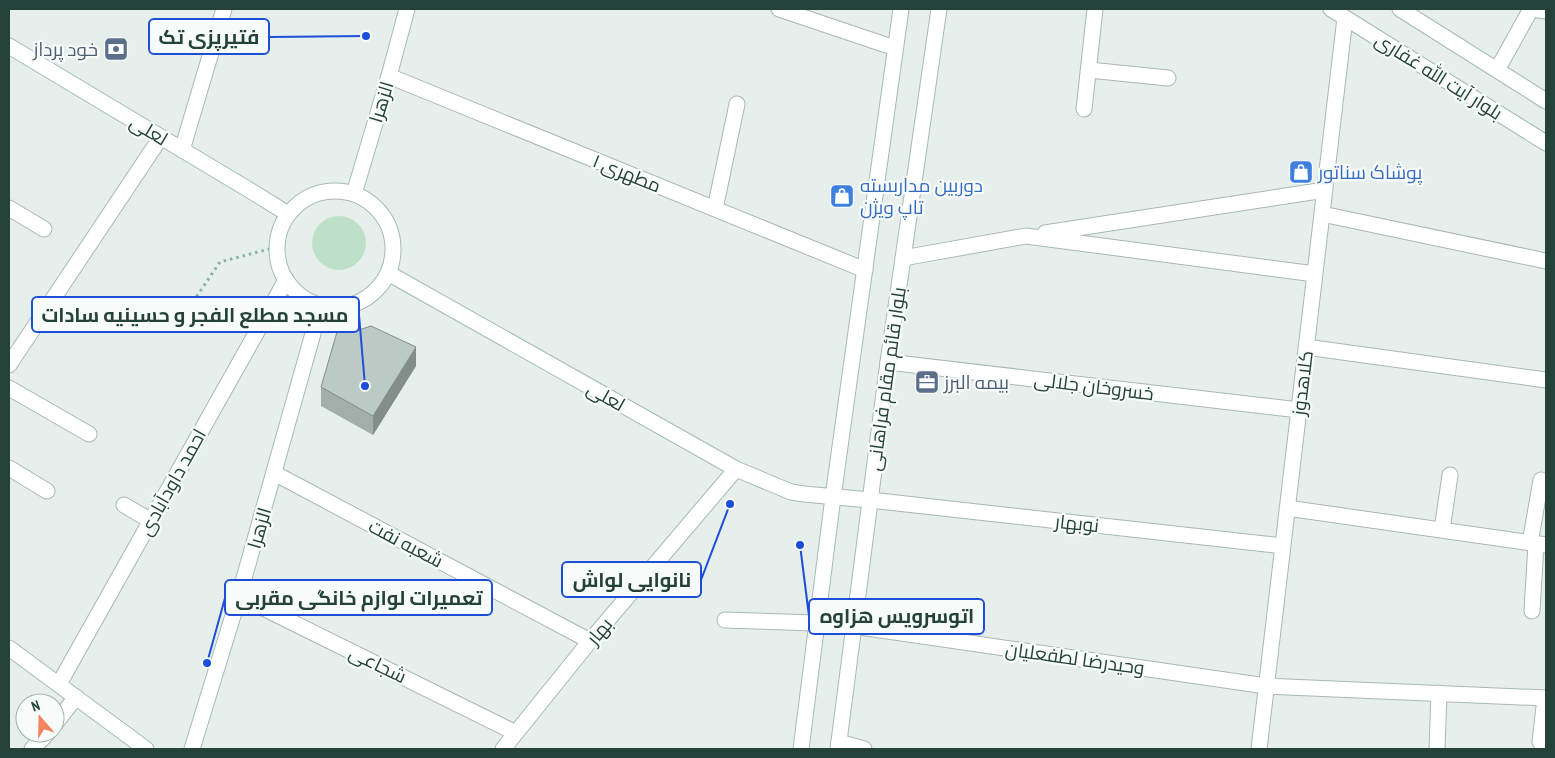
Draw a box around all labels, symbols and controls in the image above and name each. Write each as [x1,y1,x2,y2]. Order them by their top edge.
callout: فتیرپزی تک [149,19,269,54]
text: فتیرپزی تک [159,24,259,51]
street label: بلوار آیت الله غفاری [1371,27,1507,125]
bank icon: خود پرداز [103,36,129,62]
place label: خود پرداز [32,37,98,62]
street label: الزهرا [363,78,399,126]
street label: لعلی [126,109,172,151]
street label: مطهری ۱ [589,148,665,198]
shop icon: پوشاک سناتور [1288,159,1314,185]
place label: پوشاک سناتور [1317,160,1422,185]
place label: دوربین مداربسته تاپ ویژن [860,173,983,220]
shop icon: دوربین مداربسته تاپ ویژن [829,183,855,209]
street label: بلوار قائم مقام فراهانی [861,285,913,473]
callout: مسجد مطلع الفجر و حسینیه سادات [32,297,359,332]
text: مسجد مطلع الفجر و حسینیه سادات [41,302,349,329]
street label: کلاهدوز [1286,349,1318,418]
street label: خسروخان جلالی [1033,367,1155,405]
office icon: بیمه البرز [914,369,940,395]
place label: بیمه البرز [943,370,1009,394]
street label: لعلی [583,376,629,416]
street label: احمد داودآبادی [133,424,211,540]
street label: الزهرا [242,505,276,551]
street label: نوبهار [1053,509,1100,537]
street label: شعبه نفت [365,513,447,573]
callout: نانوایی لواش [562,562,701,597]
text: نانوایی لواش [573,567,691,593]
callout: تعمیرات لوازم خانگی مقربی [225,580,492,615]
text: تعمیرات لوازم خانگی مقربی [235,585,483,612]
callout: اتوسرویس هزاوه [809,599,984,634]
text: اتوسرویس هزاوه [820,603,974,629]
street label: بهار [580,612,617,650]
street label: وحیدرضا لطفعلیان [1004,636,1146,680]
street label: شجاعی [345,640,411,688]
north arrow [15,693,65,743]
text: N [29,696,42,716]

